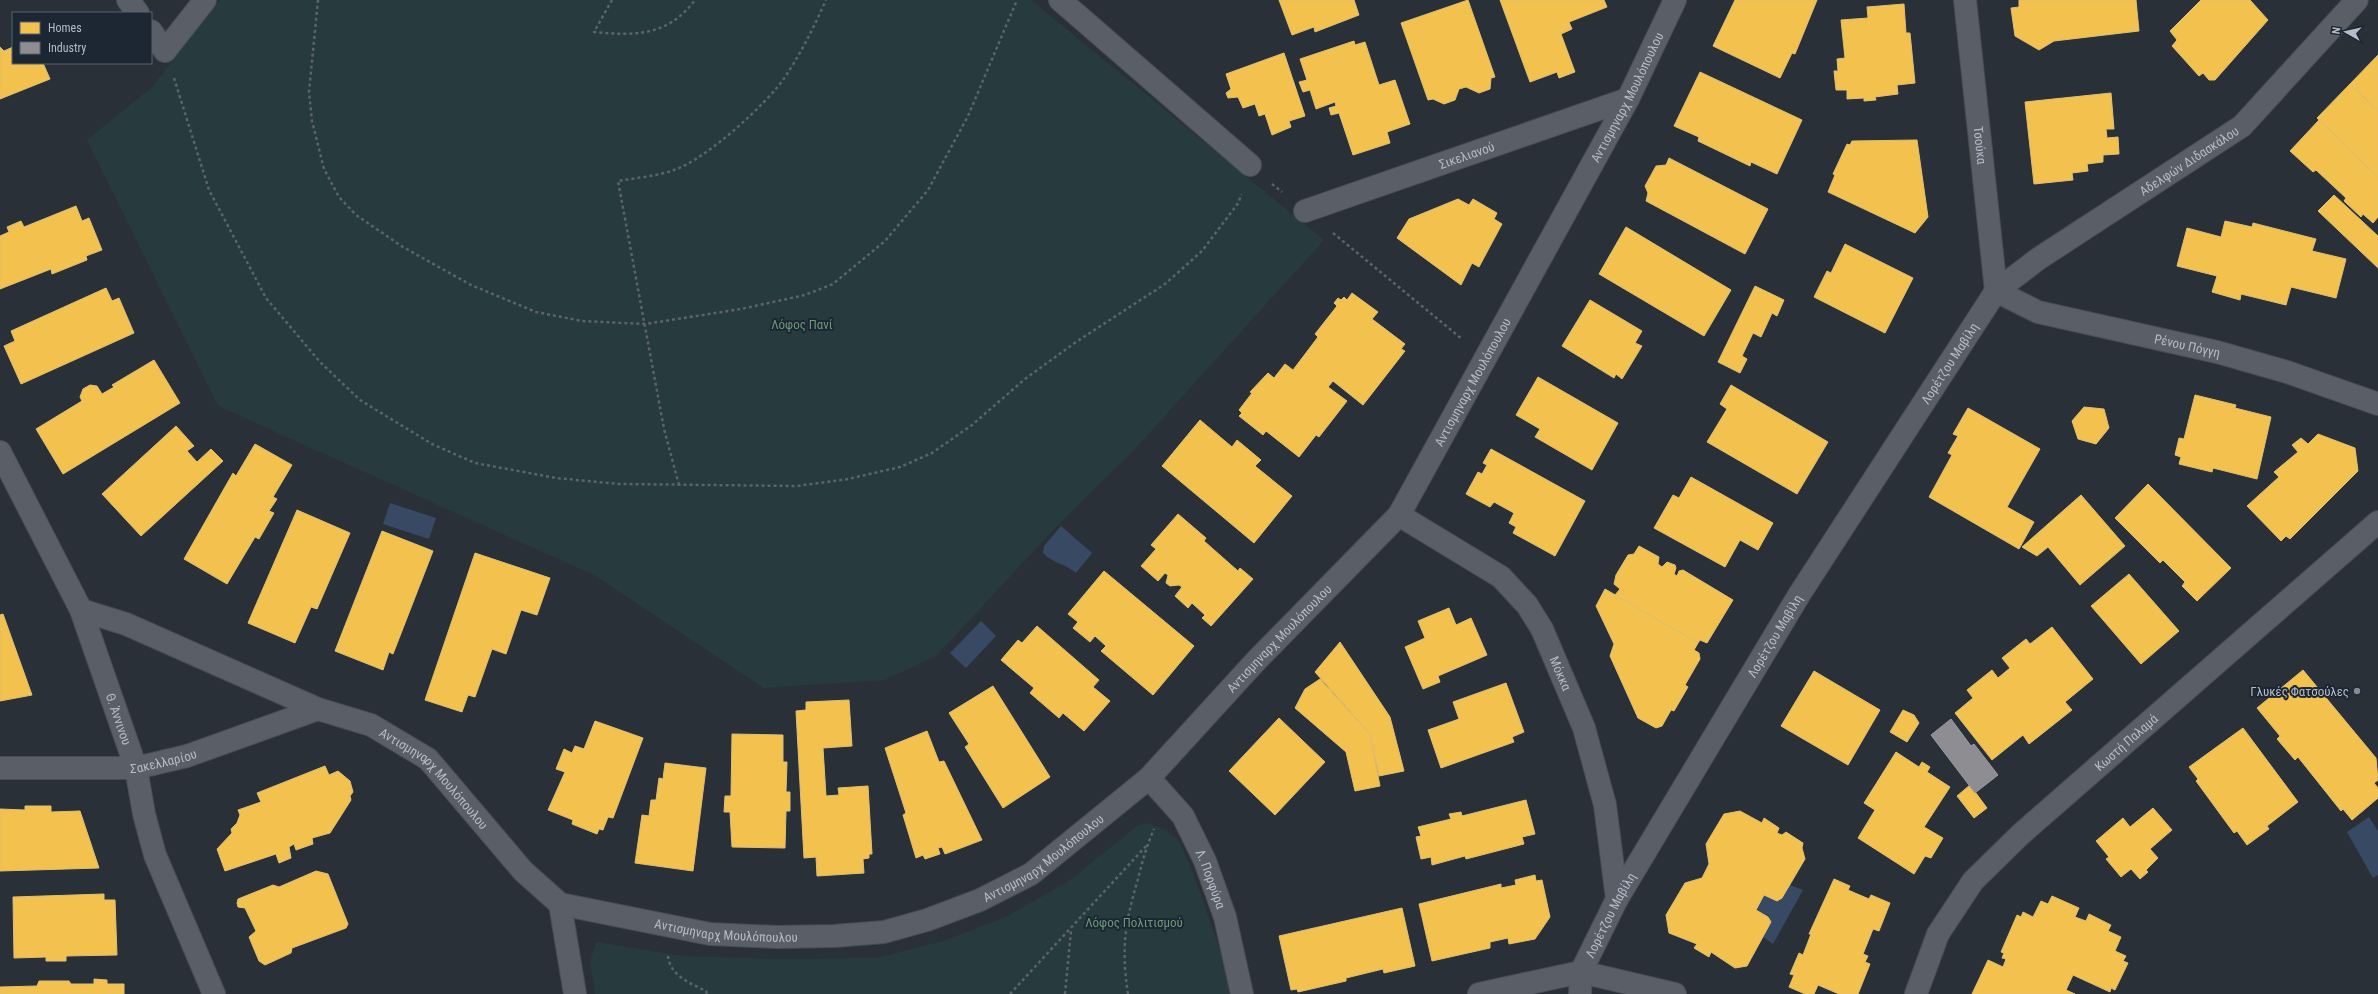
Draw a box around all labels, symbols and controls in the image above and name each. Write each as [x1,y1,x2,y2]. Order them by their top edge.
legend [12,12,152,64]
north arrow [2326,12,2366,52]
text: Homes [48,21,82,35]
text: N [2330,26,2344,35]
street label: Αντισμηναρχ Μουλόπουλου [1588,30,1667,165]
text: Industry [48,41,86,55]
street label: Αδελφών Διδασκάλου [2137,123,2242,199]
street label: Τσούκα [1970,125,1990,166]
street label: Σικελιανού [1437,139,1496,172]
street label: Αντισμηναρχ Μουλόπουλου [1431,315,1514,449]
park label: Λόφος Πανί [771,317,833,332]
street label: Λορέτζου Μαβίλη [1918,320,1981,407]
street label: Ρένου Πόγγη [2153,331,2222,361]
street label: Αντισμηναρχ Μουλόπουλου [1224,582,1335,696]
street label: Λορέτζου Μαβίλη [1744,592,1805,680]
street label: Μόκκα [1546,654,1574,693]
place label: Γλυκές Φατσούλες [2250,684,2349,699]
marker: Γλυκές Φατσούλες [2352,686,2362,696]
street label: Θ. Άννινου [103,691,134,747]
street label: Κωστή Παλαμά [2092,711,2161,774]
street label: Αντισμηναρχ Μουλόπουλου [377,725,491,832]
street label: Σακελλαρίου [130,746,199,776]
street label: Αντισμηναρχ Μουλόπουλου [981,811,1107,905]
street label: Λ. Πορφύρα [1192,847,1229,911]
street label: Λορέτζου Μαβίλη [1582,870,1639,960]
park label: Λόφος Πολιτισμού [1085,915,1183,930]
street label: Αντισμηναρχ Μουλόπουλου [653,916,798,945]

